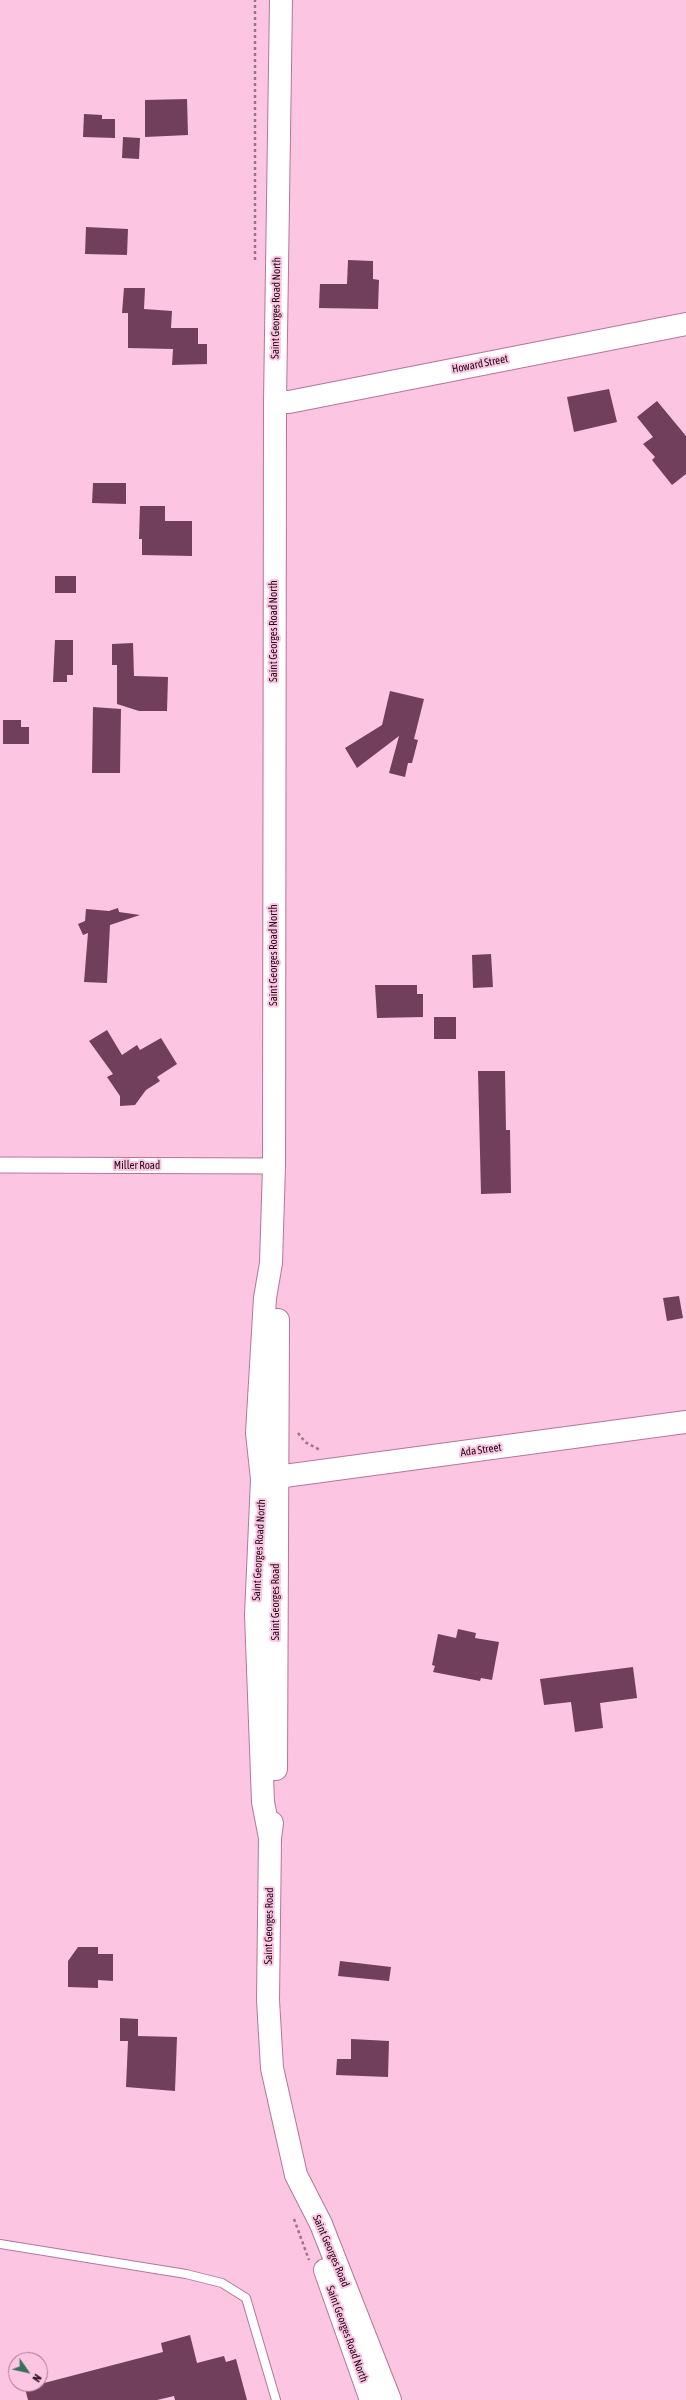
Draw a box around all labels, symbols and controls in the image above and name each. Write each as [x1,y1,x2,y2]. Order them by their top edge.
street label: Saint Georges Road North [269,257,283,359]
street label: Howard Street [451,352,509,376]
street label: Saint Georges Road North [267,580,281,682]
street label: Saint Georges Road North [267,904,281,1006]
street label: Miller Road [114,1159,160,1173]
street label: Ada Street [460,1441,502,1459]
street label: Saint Georges Road North [250,1499,268,1601]
street label: Saint Georges Road [269,1563,283,1641]
street label: Saint Georges Road [262,1887,276,1965]
street label: Saint Georges Road [310,2213,352,2289]
street label: Saint Georges Road North [323,2284,371,2384]
north arrow [8,2352,48,2392]
text: N [30,2372,44,2384]

